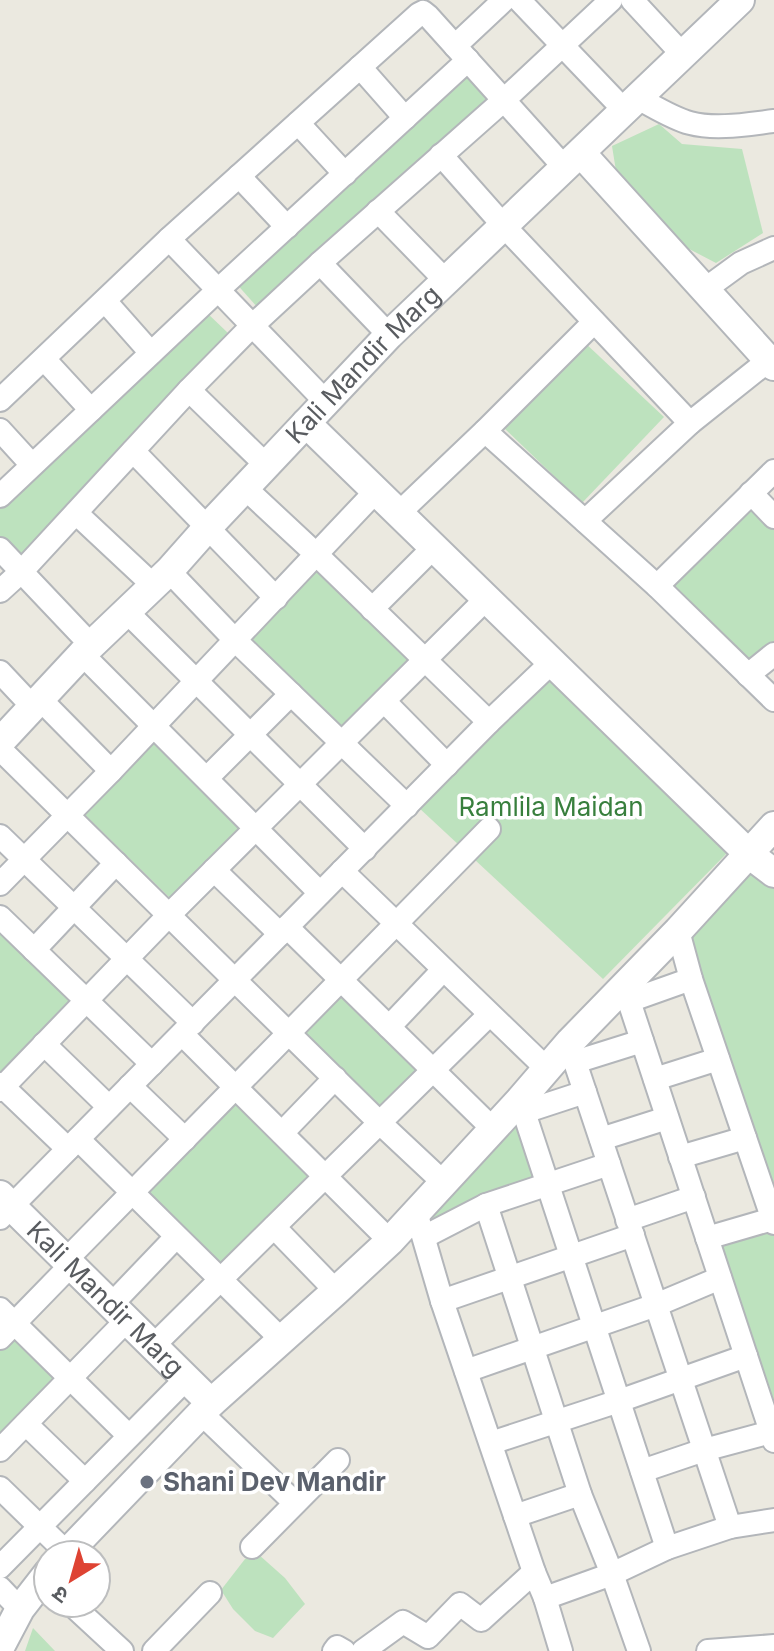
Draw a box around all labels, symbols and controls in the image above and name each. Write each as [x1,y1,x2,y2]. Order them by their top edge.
street label: Kali Mandir Marg [279,279,446,450]
park label: Ramlila Maidan [458,791,644,822]
street label: Kali Mandir Marg [21,1214,191,1383]
place label: Shani Dev Mandir [163,1466,386,1497]
marker: Shani Dev Mandir [138,1473,156,1491]
north arrow [32,1539,112,1619]
text: उ [46,1580,73,1609]

